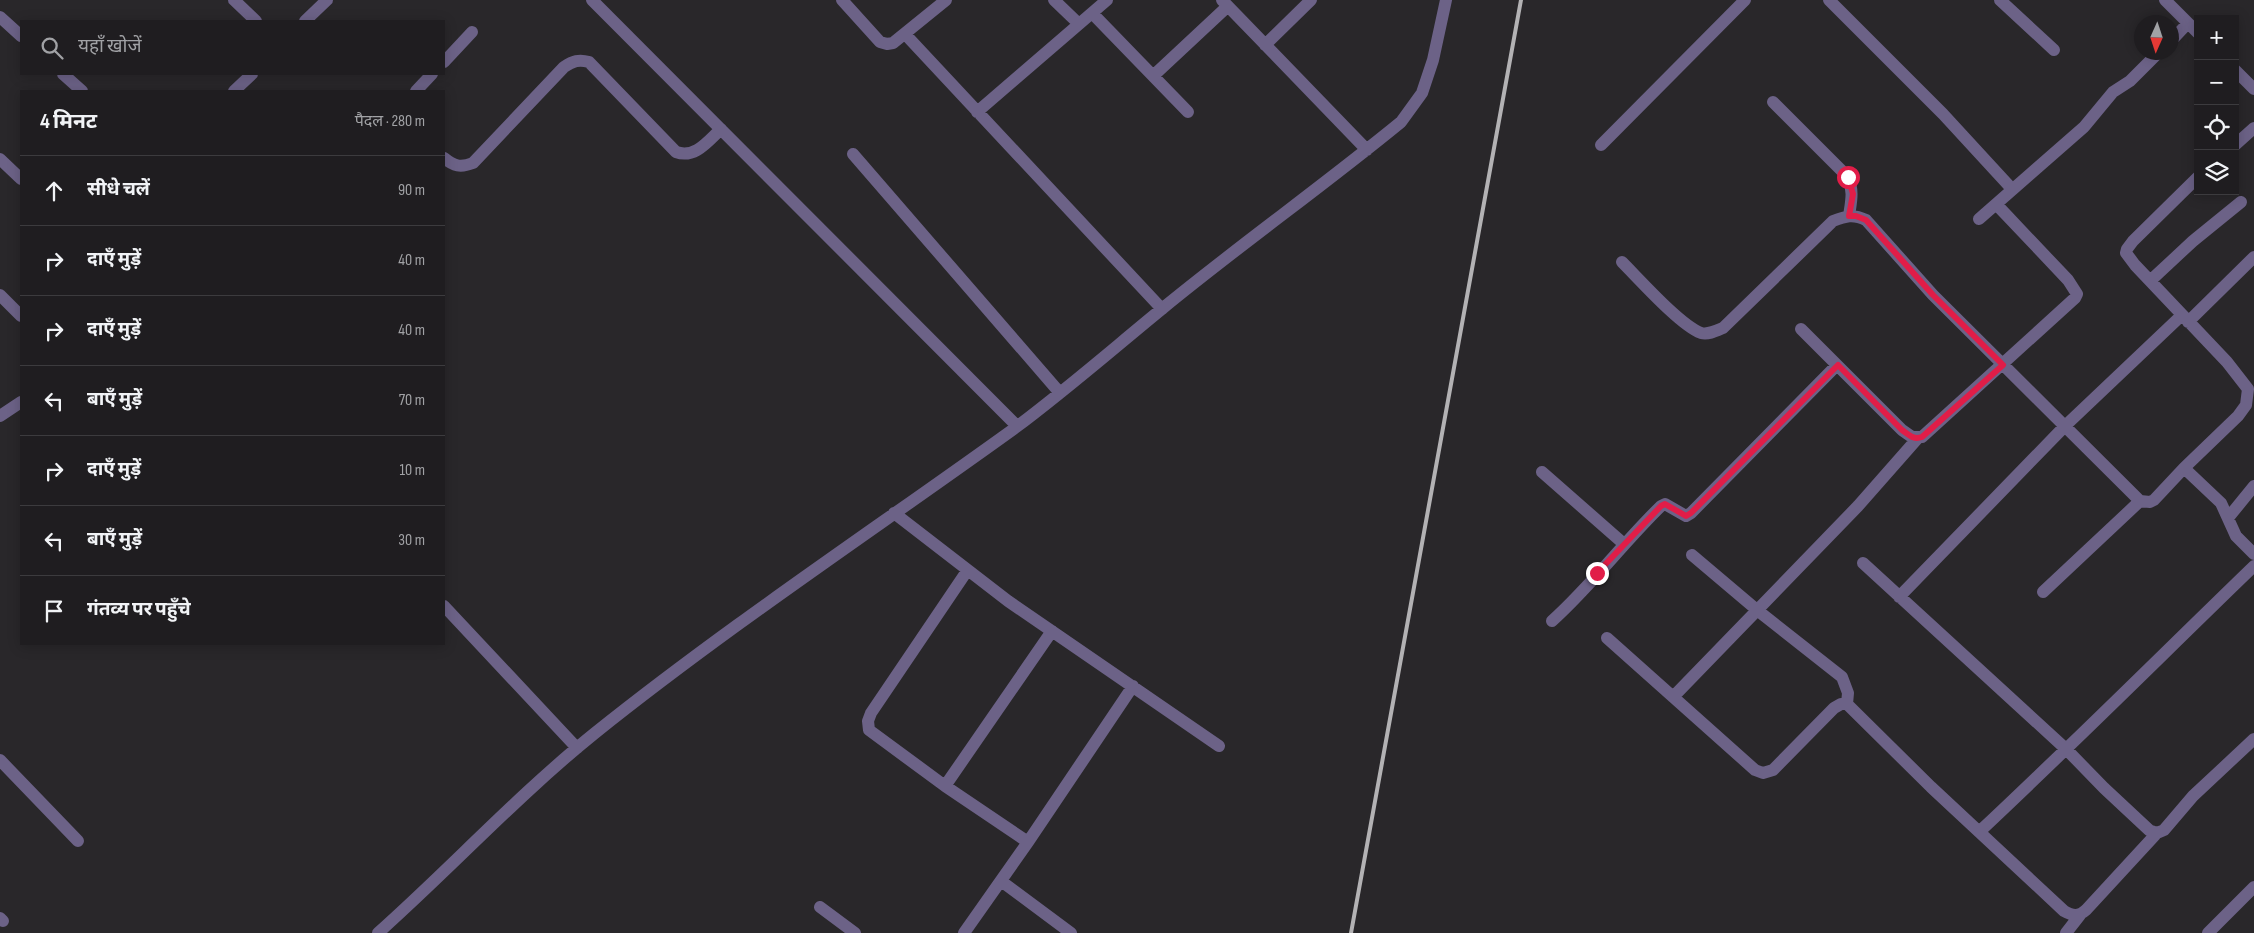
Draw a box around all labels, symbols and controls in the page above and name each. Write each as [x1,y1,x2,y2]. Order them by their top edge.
north arrow [2134,15,2179,60]
map controls [2194,15,2239,195]
button: + [2194,15,2239,60]
search box [20,20,445,75]
icon: search [38,34,66,62]
text: यहाँ खोजें [78,35,142,58]
button: − [2194,60,2239,105]
button: locate [2194,105,2239,150]
text: 4 मिनट [40,109,97,134]
text: पैदल · 280 m [355,112,425,131]
button: layers [2194,150,2239,195]
route start [1837,166,1860,189]
icon: ahead [40,177,68,205]
text: सीधे चलें [87,178,150,201]
text: 90 m [398,181,425,200]
icon: right [40,247,68,275]
text: दाएँ मुड़ें [87,248,141,271]
text: 40 m [398,251,425,270]
icon: right [40,317,68,345]
text: दाएँ मुड़ें [87,318,141,341]
text: 40 m [398,321,425,340]
icon: left [40,387,68,415]
text: बाएँ मुड़ें [87,388,142,411]
text: 70 m [399,391,425,410]
icon: right [40,457,68,485]
text: दाएँ मुड़ें [87,458,141,481]
text: 10 m [399,461,425,480]
icon: left [40,527,68,555]
text: बाएँ मुड़ें [87,528,142,551]
text: 30 m [398,531,425,550]
route end [1586,562,1609,585]
icon: arrive [40,597,68,625]
text: गंतव्य पर पहुँचे [87,598,191,621]

